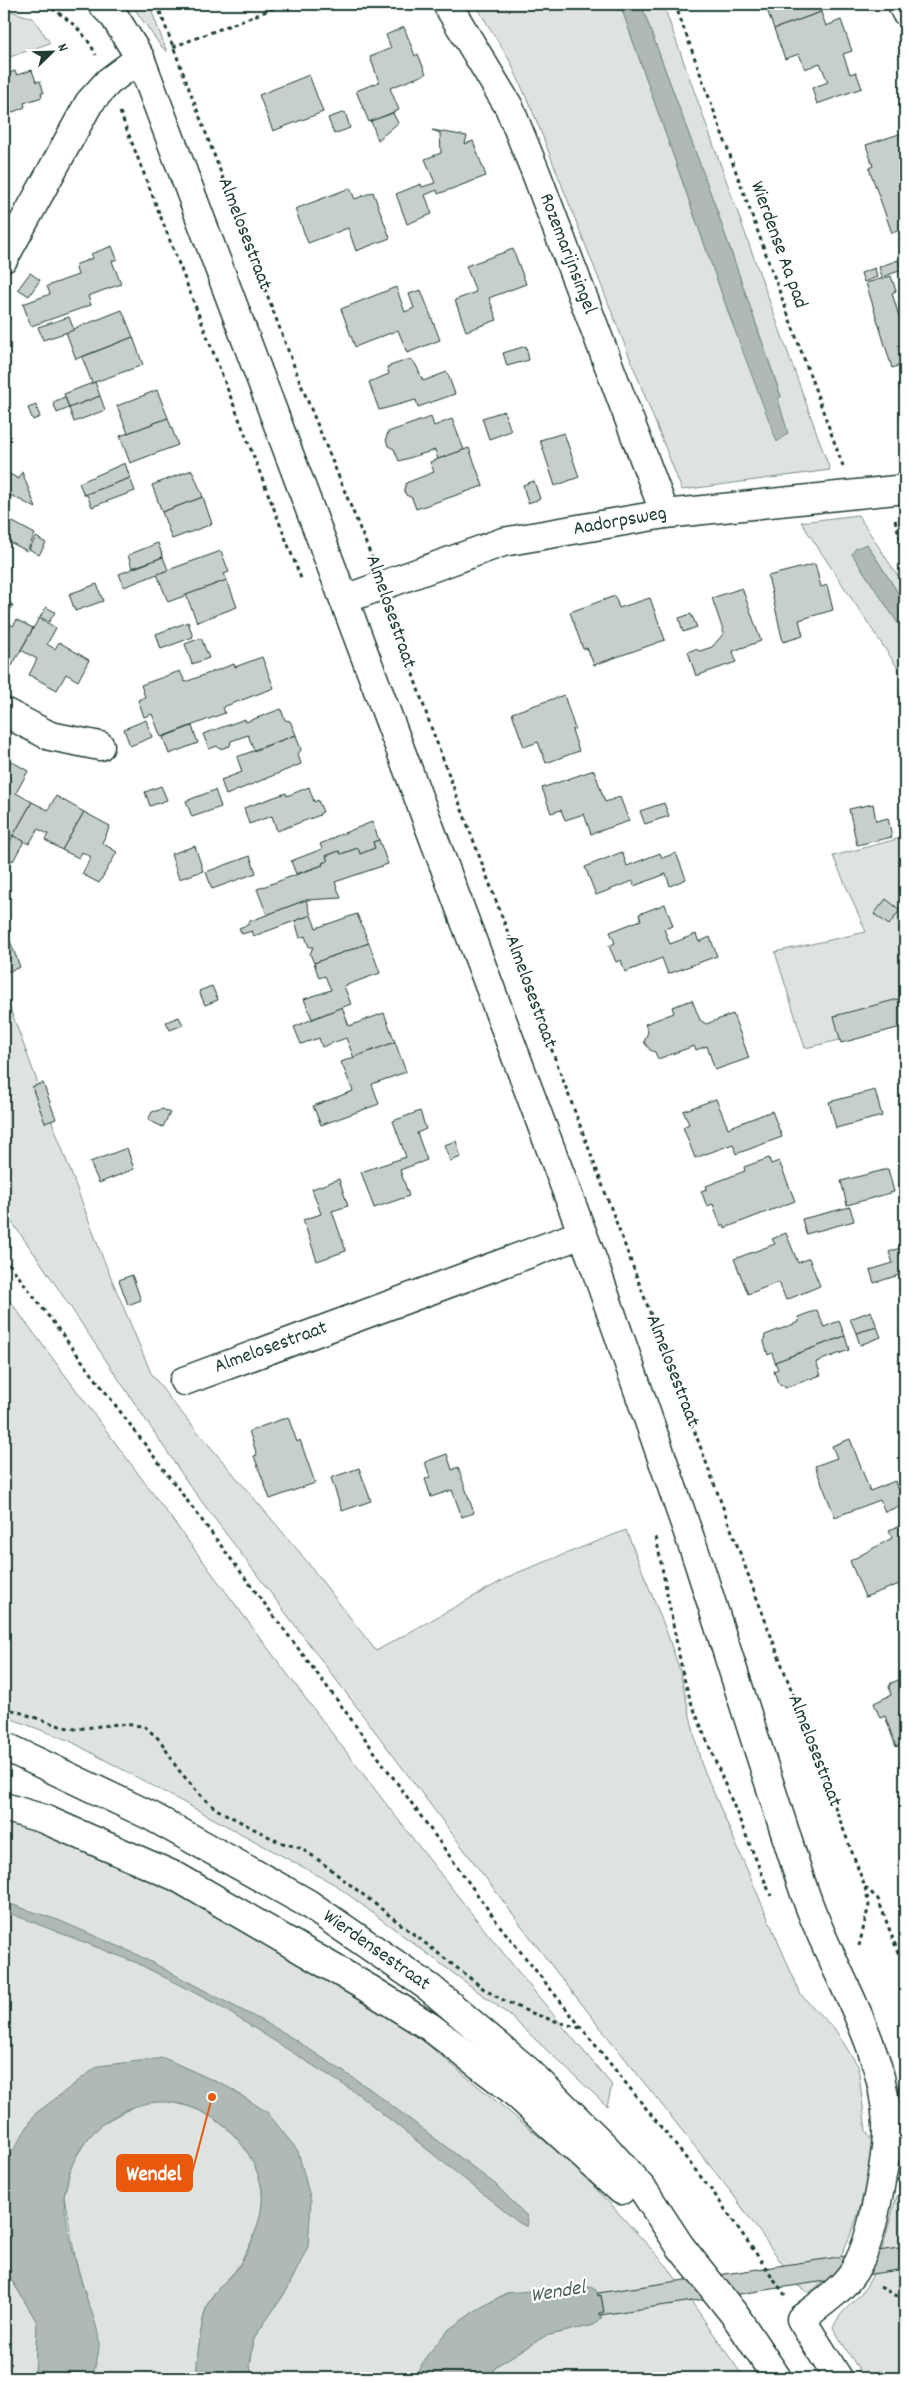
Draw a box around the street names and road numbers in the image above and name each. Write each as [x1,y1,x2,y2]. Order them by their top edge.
street label: Almelosestraat [210,174,278,294]
street label: Wierdense Aa pad [742,178,814,312]
street label: Rozemarijnsingel [531,190,603,319]
street label: Aadorpsweg [571,500,669,544]
street label: Almelosestraat [357,551,423,673]
street label: Almelosestraat [497,932,563,1052]
street label: Almelosestraat [638,1311,706,1431]
street label: Almelosestraat [211,1315,331,1381]
street label: Almelosestraat [780,1691,848,1811]
street label: Wierdensestraat [317,1904,435,1998]

